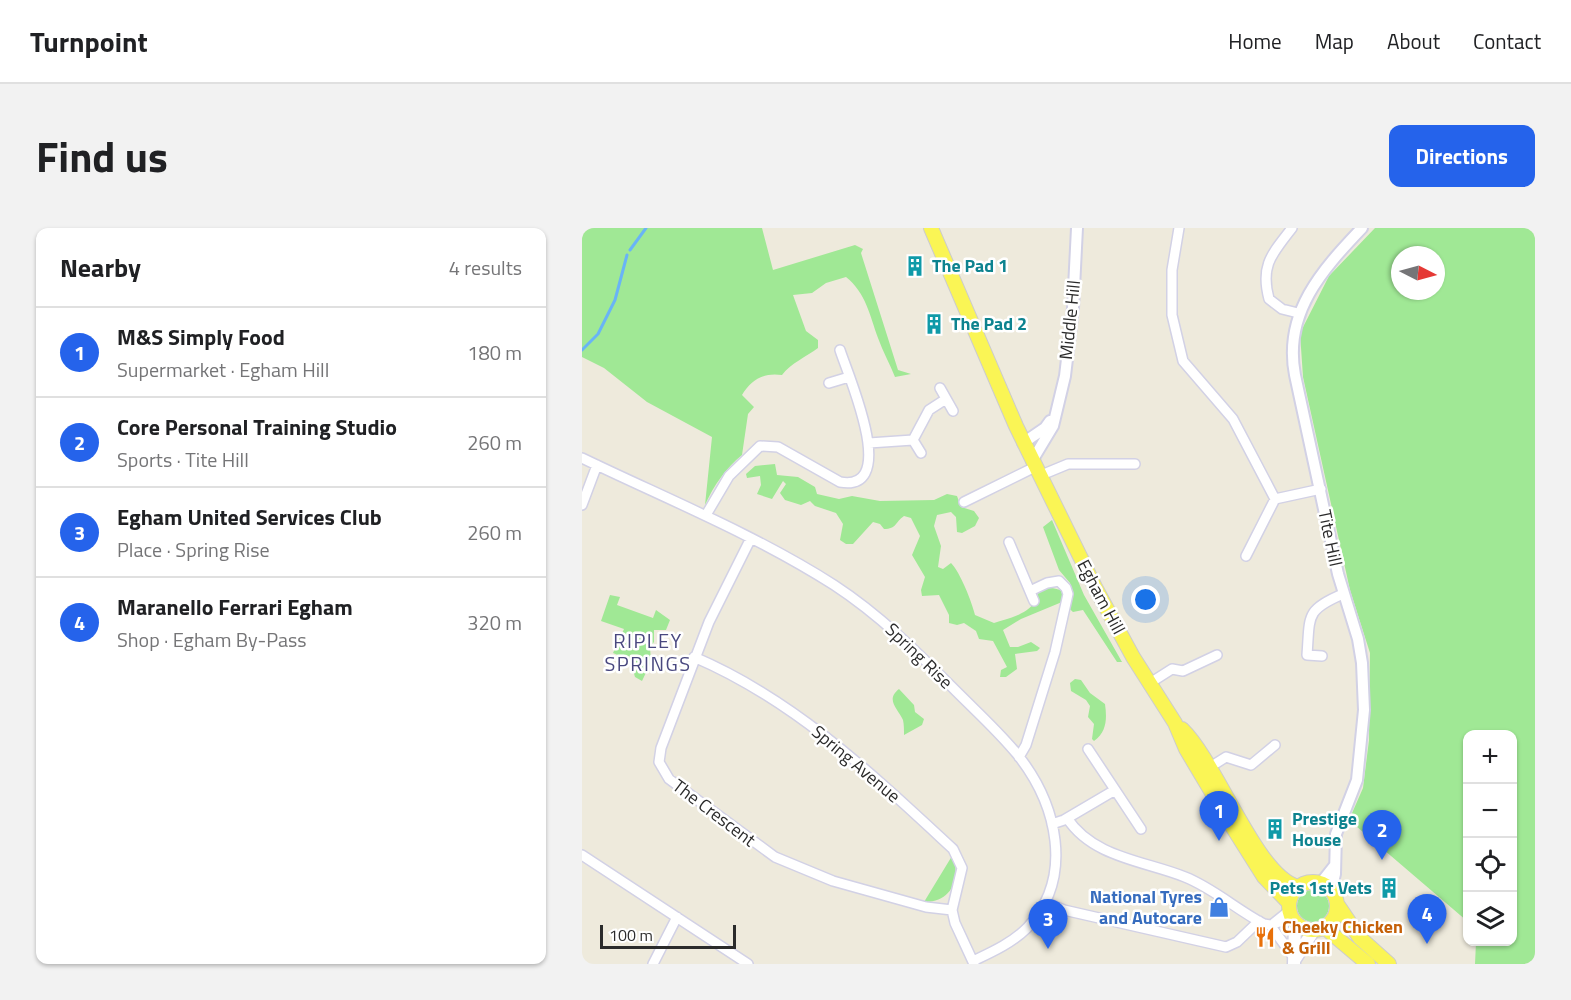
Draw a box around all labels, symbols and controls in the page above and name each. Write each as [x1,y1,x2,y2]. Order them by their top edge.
text: Turnpoint [30,20,148,63]
text: Home [1228,25,1282,57]
text: Map [1315,25,1354,57]
text: About [1387,25,1440,57]
text: Contact [1473,25,1541,57]
text: Find us [36,124,168,188]
button: Directions [1389,125,1535,187]
north arrow [1391,246,1445,300]
text: Nearby [60,248,141,287]
text: 4 results [449,252,522,283]
place label: The Pad 1 [932,252,1008,279]
building icon: The Pad 1 [903,254,927,278]
street label: Middle Hill [1052,279,1087,361]
place label: The Pad 2 [951,310,1027,337]
building icon: The Pad 2 [922,312,946,336]
text: M&S Simply Food [117,320,285,354]
text: 1 [74,337,85,368]
text: 180 m [467,337,522,368]
text: Supermarket · Egham Hill [117,354,329,385]
text: Core Personal Training Studio [117,410,397,444]
text: 2 [74,427,85,458]
text: 260 m [467,427,522,458]
text: Sports · Tite Hill [117,444,249,475]
text: Egham United Services Club [117,500,382,534]
street label: Tite Hill [1311,507,1350,569]
text: 3 [74,517,85,548]
text: 260 m [467,517,522,548]
text: Place · Spring Rise [117,534,270,565]
street label: Egham Hill [1070,555,1132,639]
your location [1131,585,1160,614]
text: Maranello Ferrari Egham [117,590,353,624]
text: 4 [74,607,85,638]
text: 320 m [467,607,522,638]
street label: Spring Rise [879,616,959,695]
text: Shop · Egham By-Pass [117,624,307,655]
district label: RIPLEY SPRINGS [604,625,692,679]
street label: Spring Avenue [806,718,907,809]
map controls [1463,730,1517,946]
button: + [1463,730,1517,784]
street label: The Crescent [667,772,762,853]
button: − [1463,784,1517,838]
pin: 1 [1200,792,1238,841]
place label: Prestige House [1292,805,1357,853]
pin: 2 [1362,810,1402,860]
building icon: Prestige House [1263,817,1287,841]
button: locate [1463,838,1517,892]
place label: Pets 1st Vets [1270,874,1372,901]
building icon: Pets 1st Vets [1377,876,1401,900]
place label: National Tyres and Autocare [1090,883,1202,931]
button: layers [1463,892,1517,946]
pin: 4 [1408,894,1446,944]
shop icon: National Tyres and Autocare [1207,895,1231,919]
pin: 3 [1028,900,1068,949]
place label: Cheeky Chicken & Grill [1282,913,1403,961]
scale bar [600,922,736,950]
text: 100 m [609,923,653,947]
restaurant icon: Cheeky Chicken & Grill [1253,925,1277,949]

